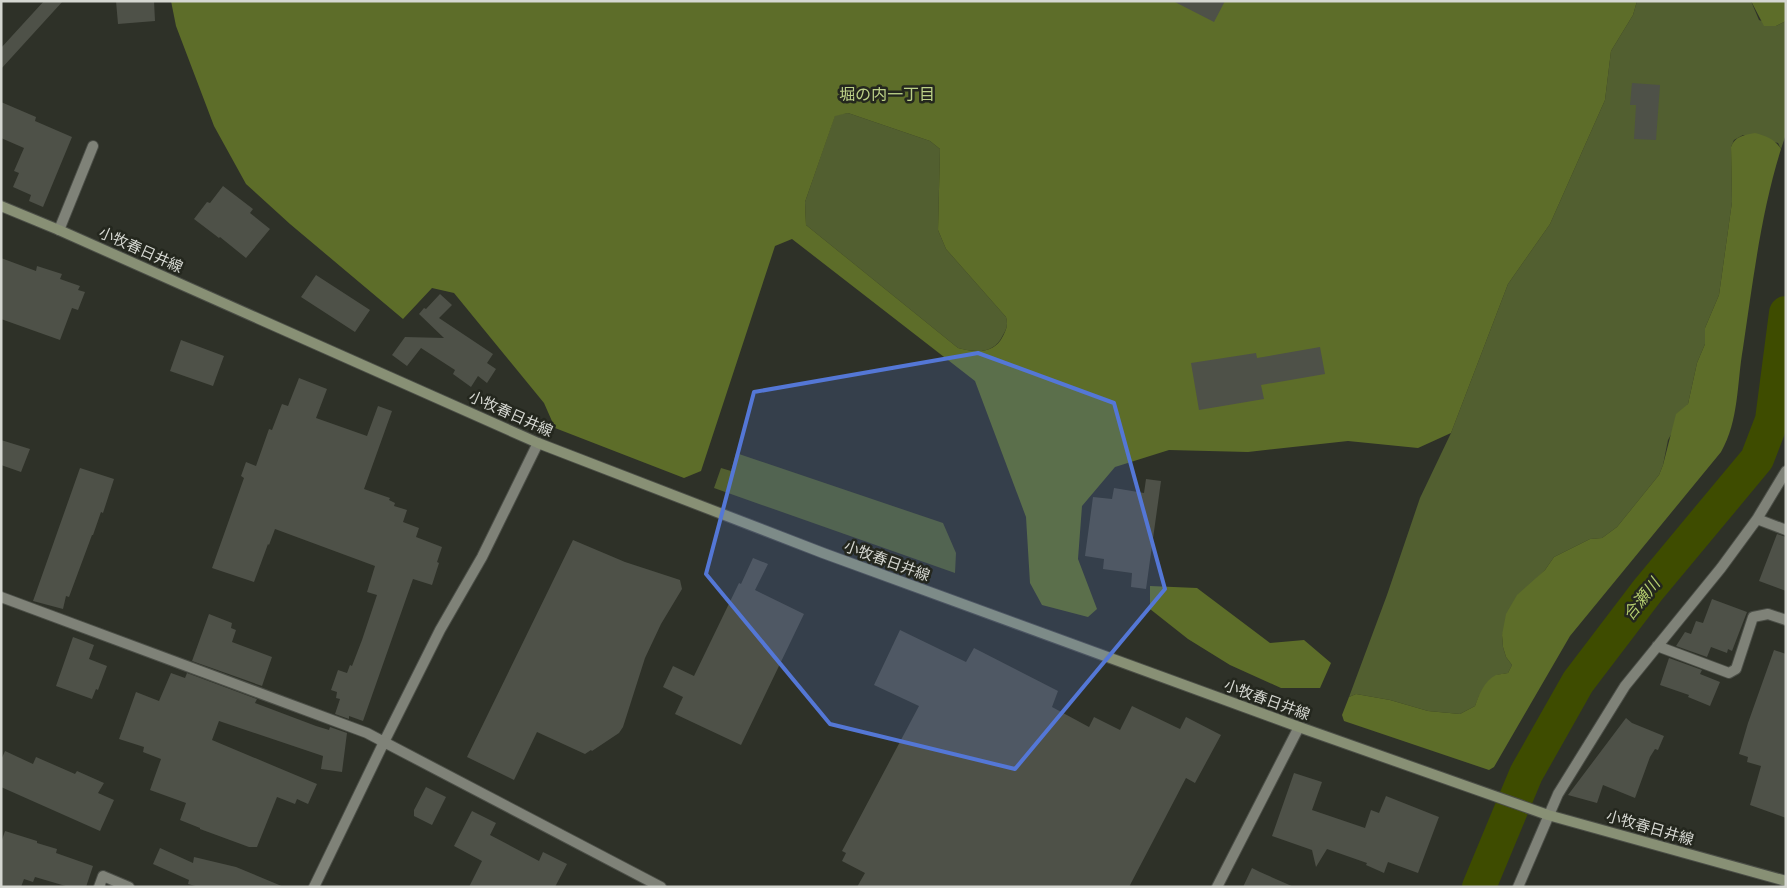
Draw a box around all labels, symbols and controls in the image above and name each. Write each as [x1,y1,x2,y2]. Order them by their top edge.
district label: 堀の内一丁目 [839,85,935,104]
street label: 小牧春日井線 [96,223,186,277]
street label: 小牧春日井線 [466,387,556,441]
street label: 小牧春日井線 [842,537,932,585]
water label: 合瀬川 [1619,573,1665,624]
street label: 小牧春日井線 [1222,676,1312,724]
street label: 小牧春日井線 [1604,807,1696,849]

